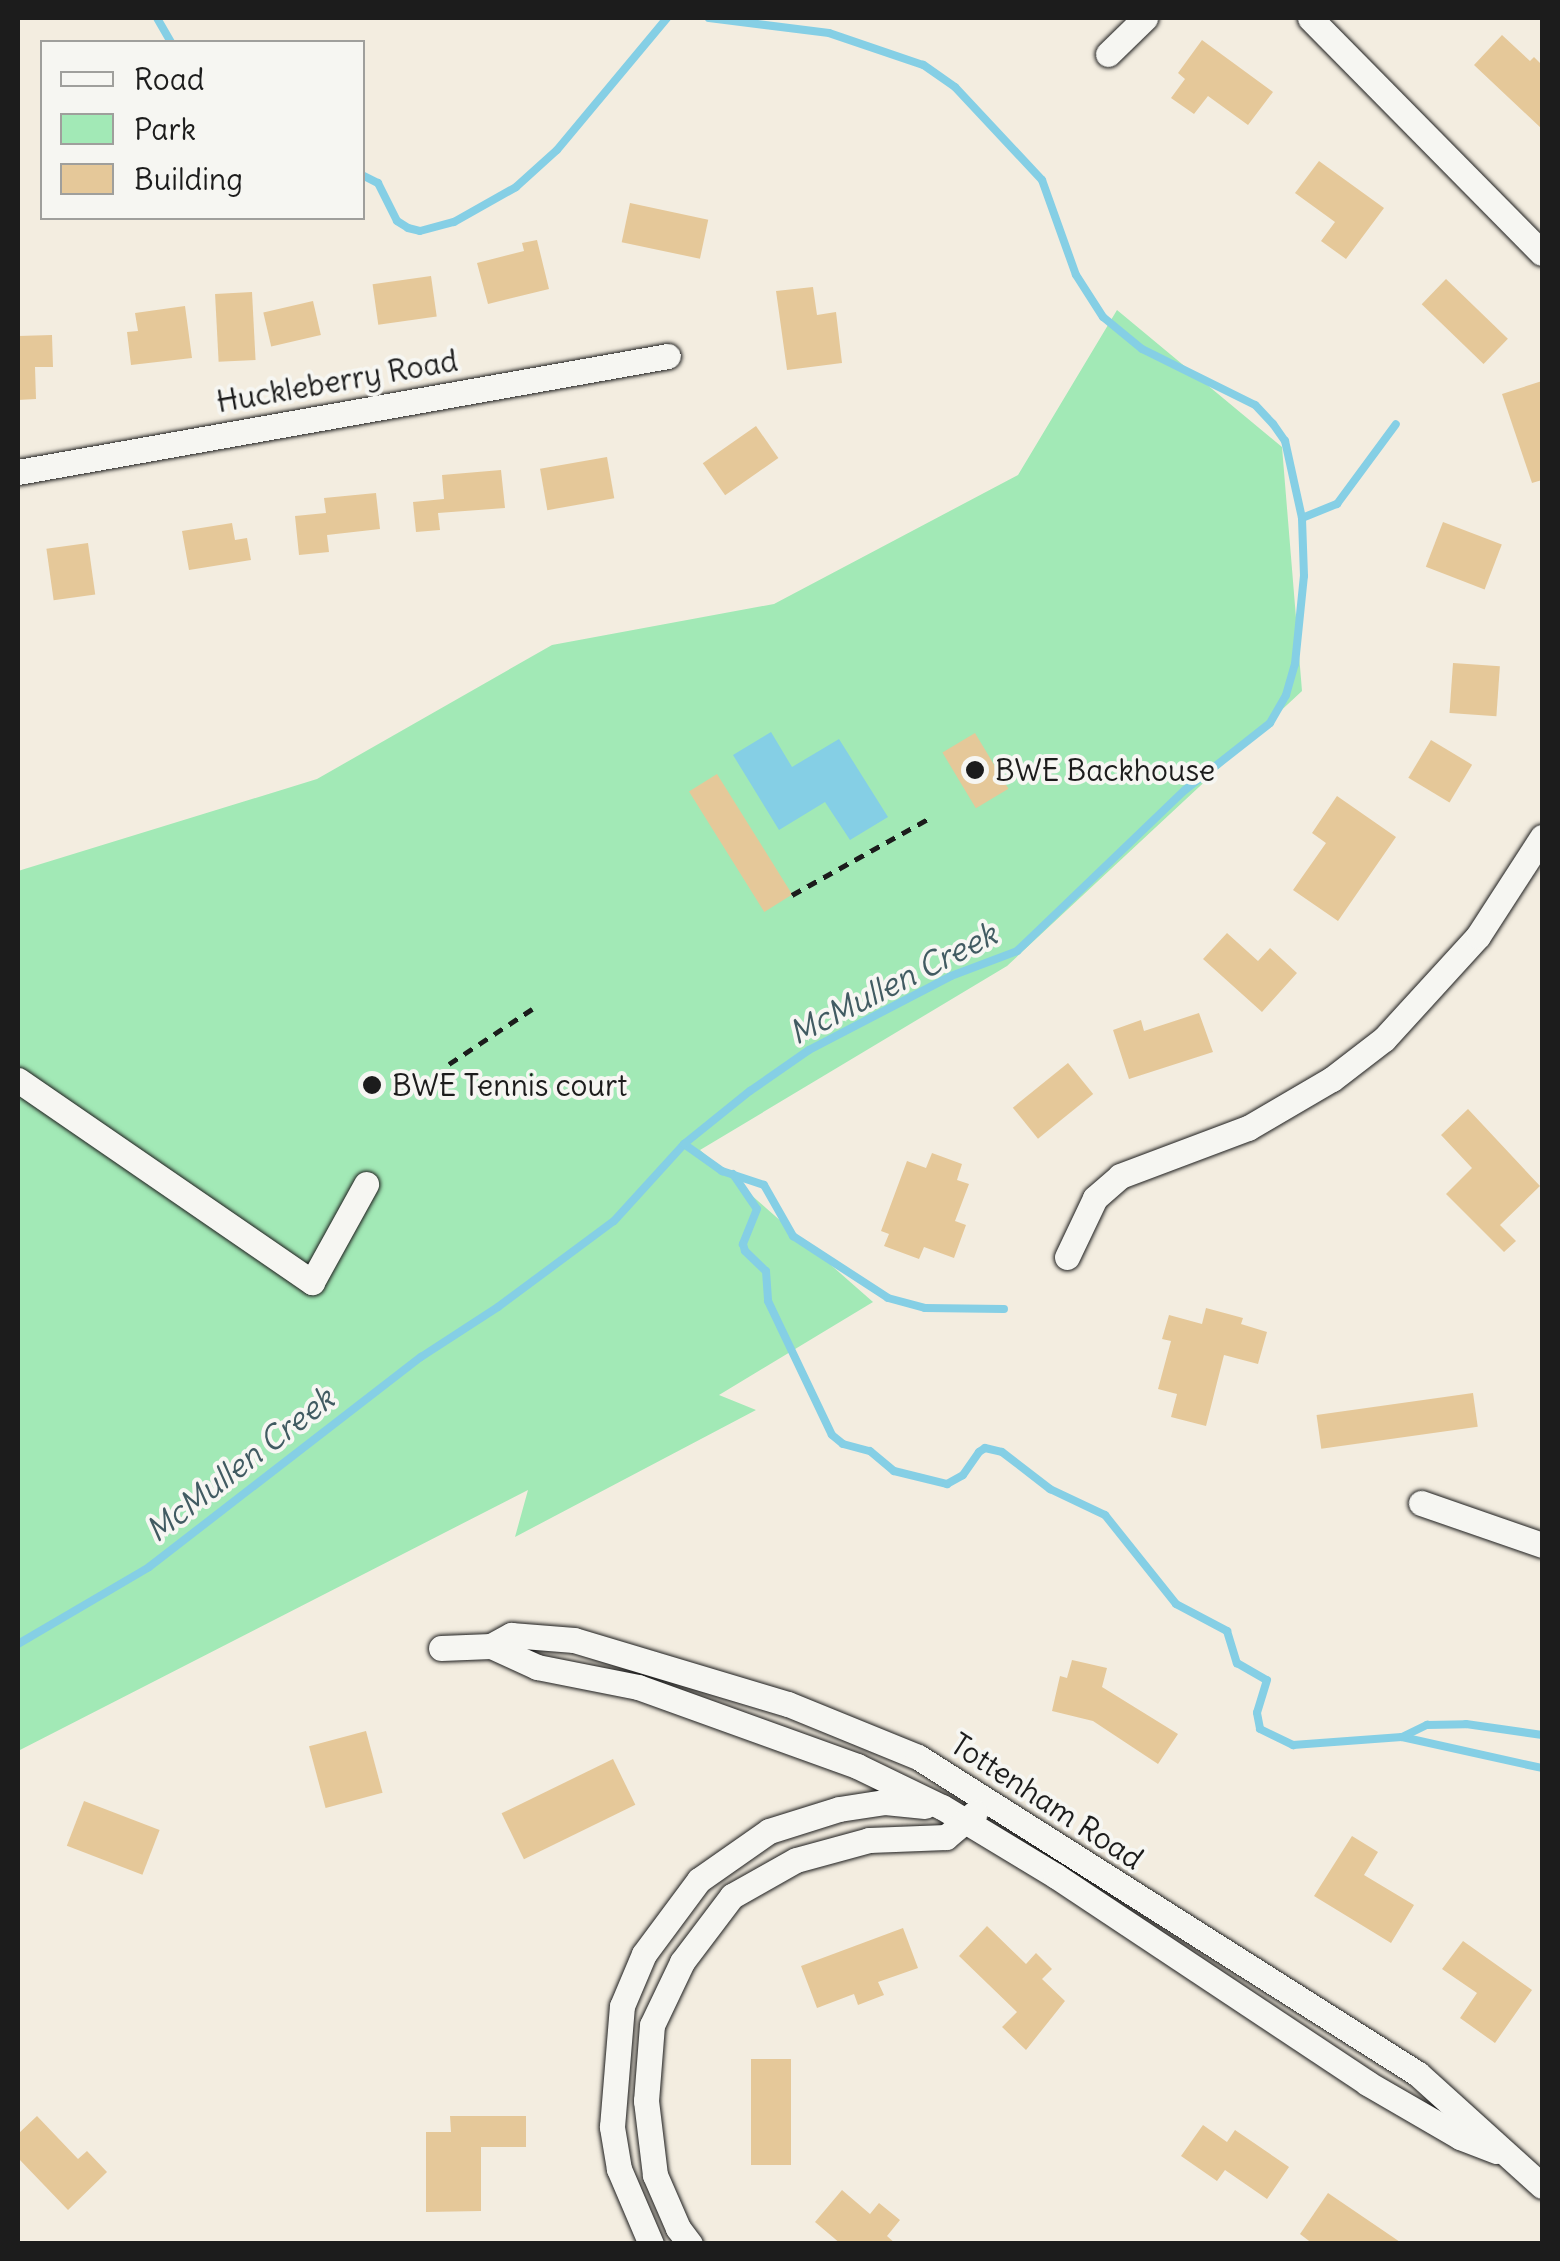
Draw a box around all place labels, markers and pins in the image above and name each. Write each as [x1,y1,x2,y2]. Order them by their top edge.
place label: BWE Backhouse [995,752,1215,788]
marker: BWE Backhouse [964,759,986,781]
place label: BWE Tennis court [392,1067,627,1103]
marker: BWE Tennis court [361,1074,383,1096]

